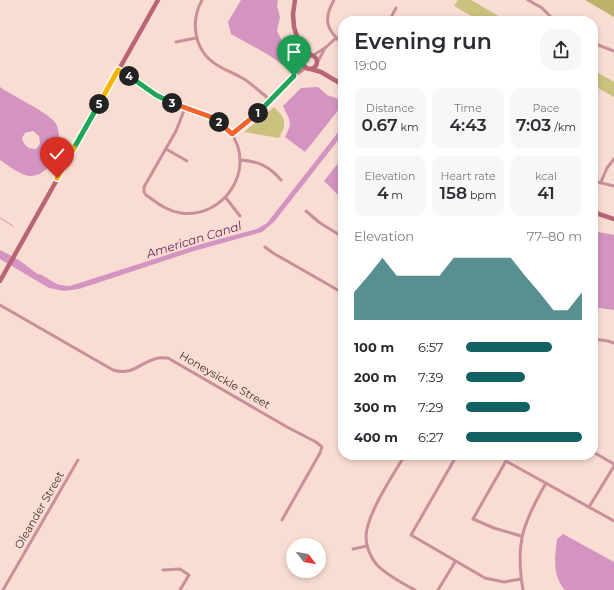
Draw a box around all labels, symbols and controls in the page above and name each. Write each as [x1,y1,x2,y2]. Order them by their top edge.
text: Evening run [354,28,492,55]
button: share [540,29,582,71]
pin [277,35,311,76]
icon: arrive [283,41,305,63]
text: 19:00 [354,57,387,73]
pin: 4 [119,66,139,86]
text: 4 [125,69,133,83]
pin: 3 [162,93,182,113]
pin: 5 [89,94,109,114]
text: 3 [169,96,175,110]
text: 5 [96,97,102,111]
text: Distance [366,101,414,115]
text: Time [454,101,482,115]
text: Pace [533,101,559,115]
pin: 1 [248,103,268,123]
text: 1 [256,106,260,120]
pin: 2 [209,112,229,132]
text: 2 [216,115,222,129]
text: 0.67 [361,115,398,135]
text: 4:43 [449,115,487,135]
text: 7:03 [516,115,551,135]
text: km [398,120,419,134]
text: /km [551,120,576,134]
pin [40,137,74,178]
icon: check [46,143,68,165]
text: Elevation [365,169,415,183]
text: Heart rate [440,169,496,183]
text: kcal [535,169,557,183]
text: 4 [377,183,388,203]
text: 158 [440,183,467,203]
text: 41 [537,183,555,203]
text: m [388,188,403,202]
text: bpm [467,188,496,202]
water label: American Canal [144,218,244,261]
text: Elevation [354,228,414,244]
text: 77–80 m [527,228,582,244]
text: 100 m [354,339,394,355]
text: 6:57 [418,339,444,355]
street label: Honeysickle Street [177,348,273,412]
text: 200 m [354,369,397,385]
text: 7:39 [418,369,443,385]
text: 300 m [354,399,397,415]
text: 7:29 [418,399,443,415]
text: 400 m [354,429,398,445]
text: 6:27 [418,429,444,445]
street label: Oleander Street [11,468,67,551]
north arrow [286,538,326,578]
map controls [286,538,326,578]

